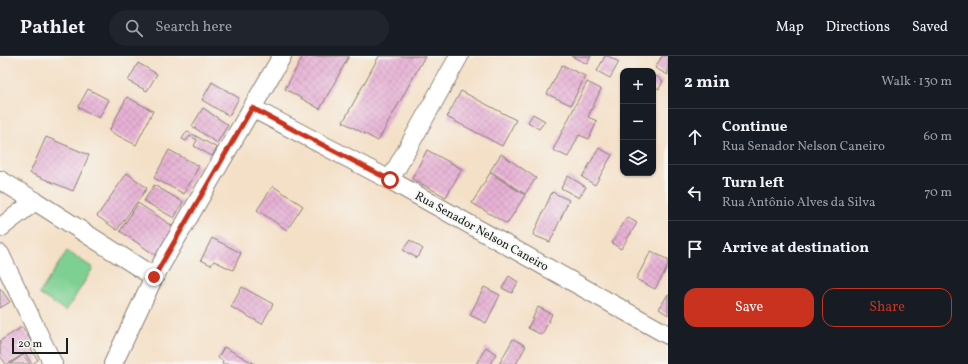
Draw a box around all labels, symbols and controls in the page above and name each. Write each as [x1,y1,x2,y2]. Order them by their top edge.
search box [109,10,389,46]
text: Pathlet [20,15,85,41]
icon: search [123,17,145,39]
text: Search here [155,17,232,38]
text: Map [776,18,804,37]
text: Directions [826,18,890,37]
text: Saved [912,18,948,37]
map controls [620,68,656,176]
button: + [620,68,656,104]
text: 2 min [684,71,730,94]
text: Walk · 130 m [881,73,952,91]
button: − [620,104,656,140]
text: Continue [722,117,787,138]
icon: ahead [684,126,706,148]
text: 60 m [924,128,952,146]
text: Rua Senador Nelson Caneiro [722,138,885,156]
button: layers [620,140,656,176]
route start [381,171,399,189]
text: Turn left [722,173,784,194]
icon: left [684,182,706,204]
text: 70 m [924,184,952,202]
street label: Rua Senador Nelson Caneiro [412,188,551,275]
text: Rua Antônio Alves da Silva [722,194,876,212]
icon: arrive [684,238,706,260]
text: Arrive at destination [722,238,869,259]
route end [145,268,163,286]
button: Save [684,288,814,327]
button: Share [822,288,952,327]
scale bar [12,336,68,355]
text: 20 m [18,337,42,352]

